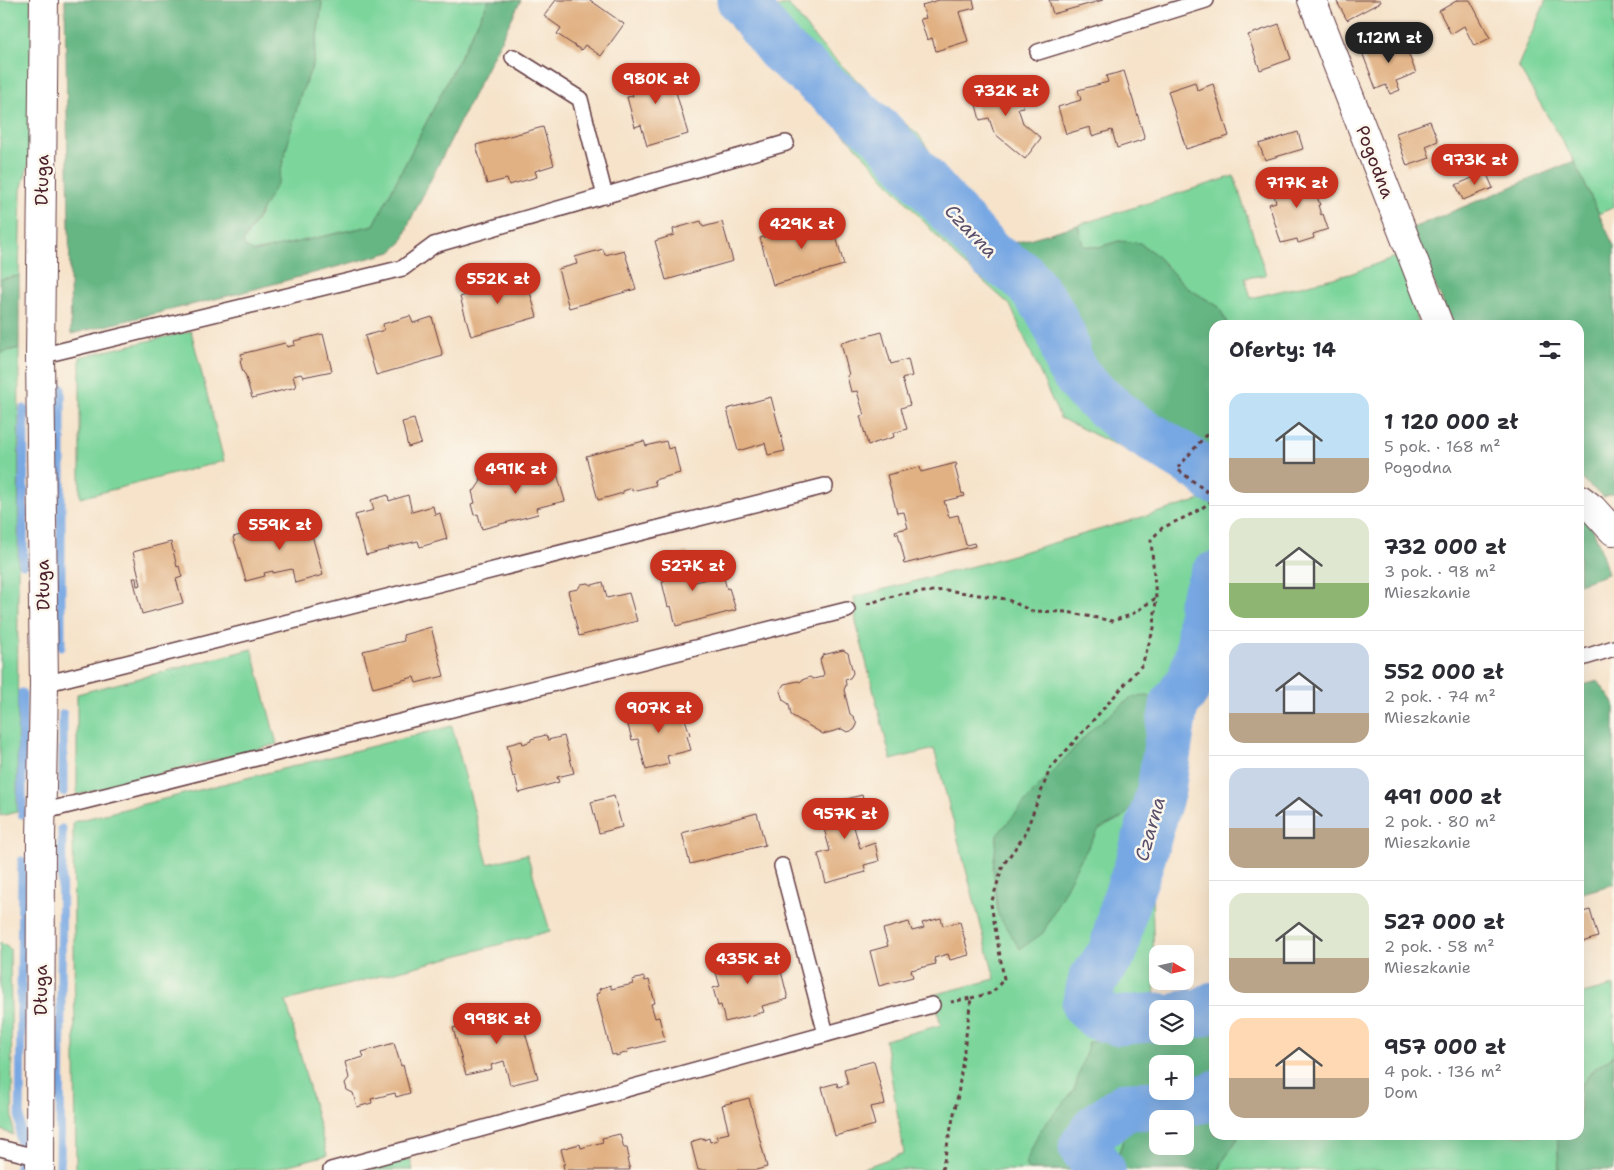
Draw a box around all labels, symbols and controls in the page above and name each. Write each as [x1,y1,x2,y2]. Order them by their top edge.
pin: 1.12M zł [1337,22,1441,64]
text: 1.12M zł [1356,27,1422,48]
pin: 980K zł [610,62,702,105]
text: 980K zł [623,68,689,89]
pin: 732K zł [960,74,1052,117]
text: 732K zł [974,80,1038,101]
street label: Pogodna [1350,122,1400,202]
pin: 973K zł [1429,144,1521,186]
text: 973K zł [1442,149,1508,170]
street label: Długa [30,154,54,206]
pin: 717K zł [1251,166,1343,209]
text: 717K zł [1266,172,1328,193]
water label: Czarna [939,199,1003,263]
pin: 429K zł [756,208,848,250]
text: 429K zł [770,213,834,234]
pin: 552K zł [452,262,544,305]
text: 552K zł [466,268,530,289]
text: Oferty: 14 [1229,336,1336,364]
icon: filters [1536,336,1564,364]
text: 1 120 000 zł [1384,408,1518,436]
icon: home [1269,413,1329,473]
text: 5 pok. · 168 m² [1384,436,1501,457]
pin: 491K zł [470,452,562,495]
text: Pogodna [1384,457,1452,478]
text: 491K zł [485,458,547,479]
pin: 559K zł [234,508,326,551]
text: 559K zł [248,514,312,535]
text: 732 000 zł [1384,533,1506,561]
icon: home [1269,538,1329,598]
pin: 527K zł [647,550,739,592]
text: 527K zł [661,555,725,576]
street label: Długa [31,559,55,611]
text: 3 pok. · 98 m² [1384,561,1496,582]
text: Mieszkanie [1384,582,1471,603]
text: 552 000 zł [1384,658,1504,686]
icon: home [1269,663,1329,723]
text: 2 pok. · 74 m² [1384,686,1496,707]
pin: 907K zł [613,692,705,734]
text: 907K zł [626,697,692,718]
text: Mieszkanie [1384,707,1471,728]
text: 491 000 zł [1384,783,1502,811]
icon: home [1269,788,1329,848]
water label: Czarna [1129,794,1171,864]
pin: 957K zł [799,798,891,840]
text: 957K zł [813,803,877,824]
text: 2 pok. · 80 m² [1384,811,1496,832]
text: Mieszkanie [1384,832,1471,853]
text: 527 000 zł [1384,908,1505,936]
icon: home [1269,913,1329,973]
text: 2 pok. · 58 m² [1384,936,1495,957]
pin: 435K zł [702,942,794,985]
north arrow [1149,945,1194,990]
map controls [1149,945,1194,1155]
text: 435K zł [716,948,780,969]
text: Mieszkanie [1384,957,1471,978]
street label: Długa [29,964,53,1016]
button: layers [1149,1000,1194,1045]
pin: 998K zł [451,1002,543,1045]
text: 998K zł [464,1008,530,1029]
text: 957 000 zł [1384,1033,1506,1061]
icon: home [1269,1038,1329,1098]
button: + [1149,1055,1194,1100]
text: 4 pok. · 136 m² [1384,1061,1502,1082]
text: Dom [1384,1082,1418,1103]
button: − [1149,1110,1194,1155]

